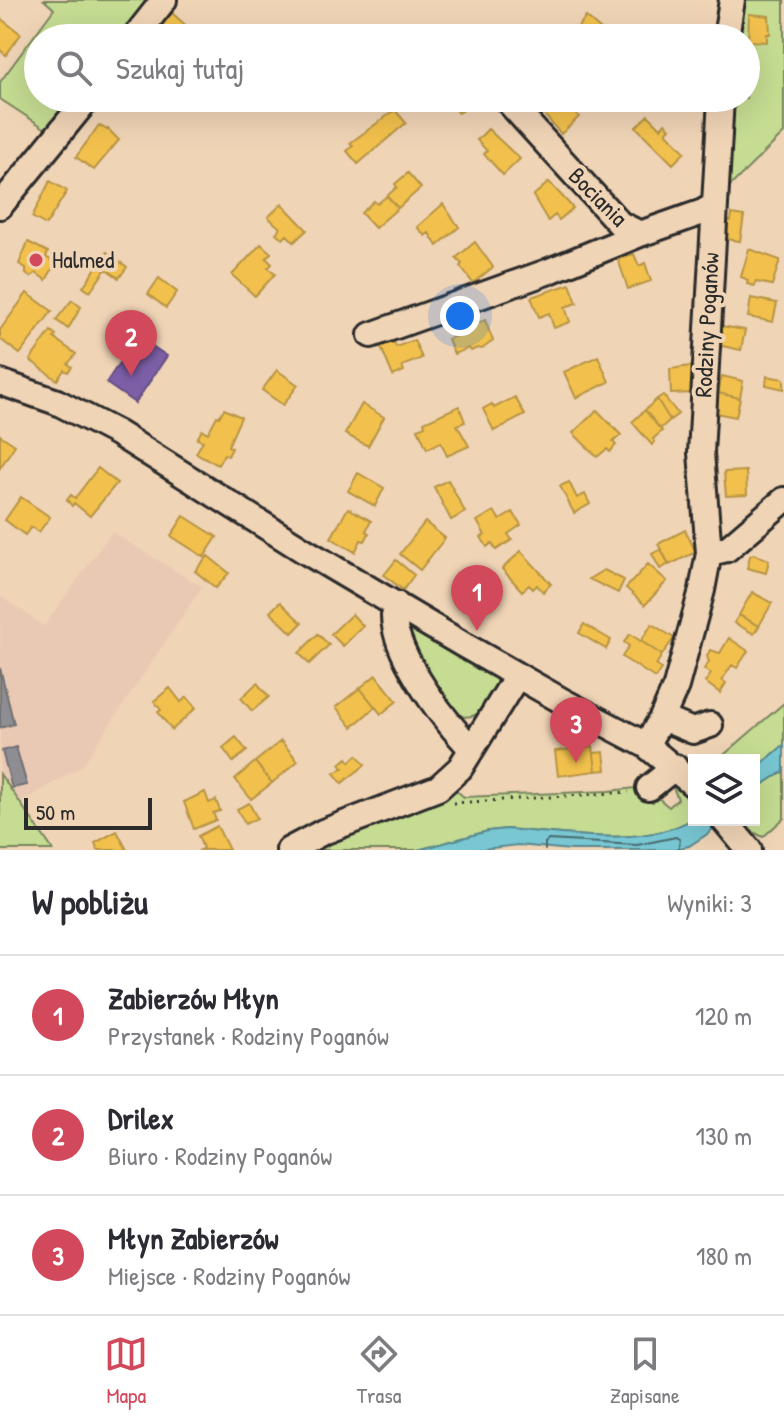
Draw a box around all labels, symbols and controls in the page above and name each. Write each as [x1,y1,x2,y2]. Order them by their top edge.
search box [24,24,760,112]
icon: search [52,46,96,90]
text: Szukaj tutaj [116,48,244,88]
street label: Bociania [562,160,635,233]
place label: Halmed [52,243,114,275]
marker: Halmed [27,251,45,269]
street label: Rodziny Poganów [686,252,726,398]
your location [440,296,480,336]
pin: 2 [105,310,157,376]
pin: 1 [451,565,503,631]
pin: 3 [550,697,602,763]
map controls [688,754,760,826]
button: layers [688,754,760,826]
scale bar [24,794,152,830]
text: 50 m [36,797,75,827]
text: W pobliżu [32,879,148,925]
text: Wyniki: 3 [667,885,752,920]
text: Zabierzów Młyn [108,978,279,1018]
text: 1 [53,998,63,1033]
text: 120 m [695,998,752,1033]
text: Przystanek · Rodziny Poganów [108,1018,389,1053]
text: Drilex [108,1098,174,1138]
text: 2 [52,1118,64,1153]
text: 130 m [696,1118,752,1153]
text: Biuro · Rodziny Poganów [108,1138,332,1173]
text: Młyn Zabierzów [108,1218,279,1258]
text: 3 [52,1238,64,1273]
text: 180 m [696,1238,752,1273]
text: Miejsce · Rodziny Poganów [108,1258,350,1293]
tab: Mapa [104,1332,148,1410]
tab: Trasa [357,1332,401,1410]
tab: Zapisane [610,1332,680,1410]

